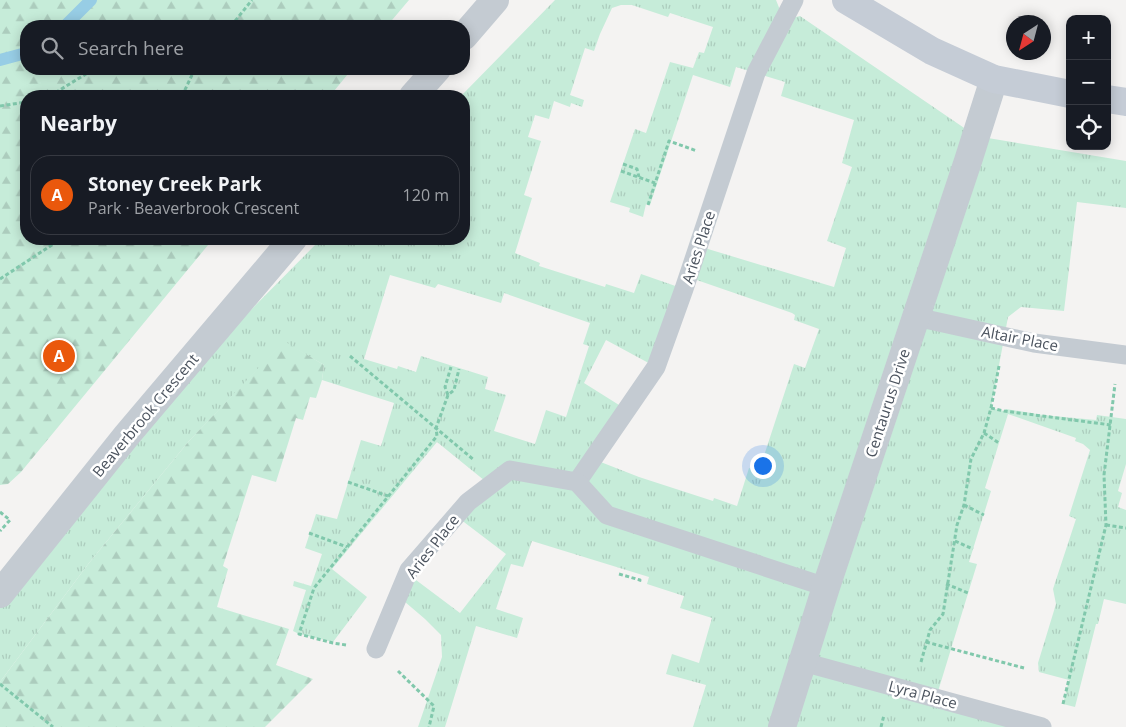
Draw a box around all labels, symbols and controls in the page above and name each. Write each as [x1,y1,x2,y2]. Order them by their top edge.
north arrow [1006,15,1051,60]
map controls [1066,15,1111,150]
button: + [1066,15,1111,60]
search box [20,20,470,75]
icon: search [38,34,66,62]
text: Search here [78,35,184,61]
button: − [1066,60,1111,105]
button: locate [1066,105,1111,150]
text: Nearby [40,109,117,137]
text: Stoney Creek Park [88,171,262,197]
text: A [51,184,63,206]
text: 120 m [403,184,449,206]
text: Park · Beaverbrook Crescent [88,197,299,219]
street label: Aries Place [677,208,719,286]
street label: Altair Place [980,321,1060,355]
pin: A [43,337,75,375]
street label: Centaurus Drive [860,346,914,460]
street label: Beaverbrook Crescent [88,349,202,481]
your location [750,453,776,479]
street label: Aries Place [401,510,463,582]
street label: Lyra Place [886,675,960,713]

